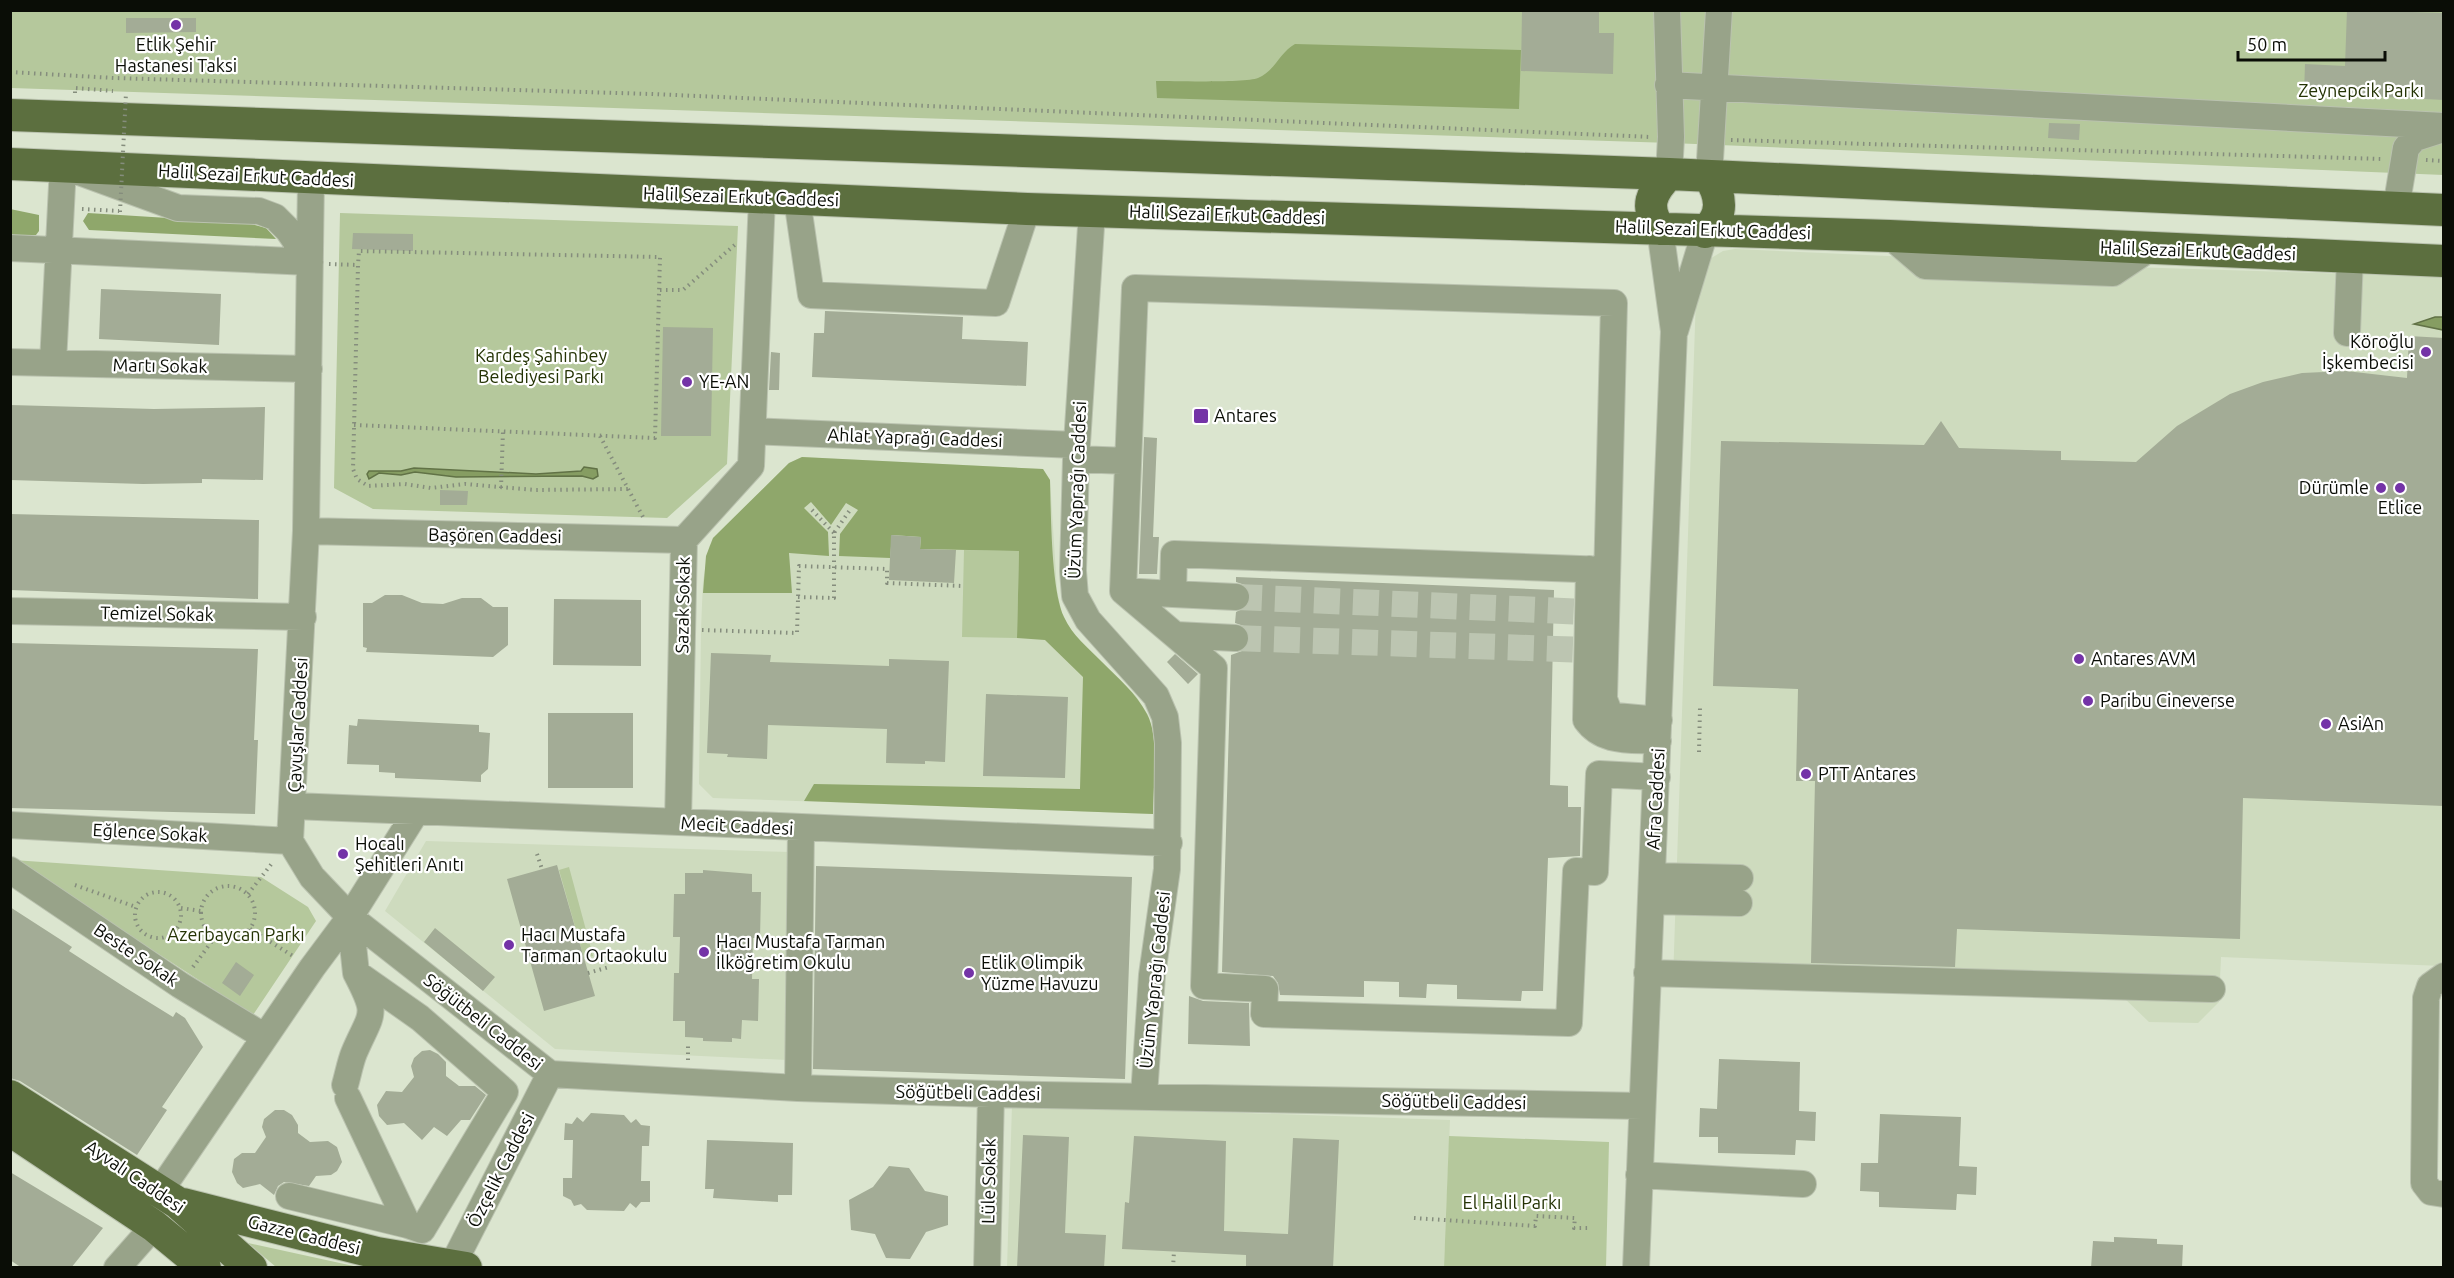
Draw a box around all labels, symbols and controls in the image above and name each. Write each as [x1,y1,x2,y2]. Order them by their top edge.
marker: Etlik Şehir Hastanesi Taksi [169,18,183,32]
scale bar [2238,24,2385,62]
place label: Etlik Şehir Hastanesi Taksi [115,34,237,75]
text: 50 m [2247,34,2287,54]
park label: Zeynepcik Parkı [2298,80,2424,100]
street label: Halil Sezai Erkut Caddesi [158,160,354,190]
street label: Halil Sezai Erkut Caddesi [643,183,839,209]
street label: Halil Sezai Erkut Caddesi [1129,201,1325,227]
street label: Halil Sezai Erkut Caddesi [1615,216,1811,242]
street label: Halil Sezai Erkut Caddesi [2100,237,2296,263]
place label: Köroğlu İşkembecisi [2322,331,2414,372]
park label: Kardeş Şahinbey Belediyesi Parkı [475,345,607,386]
marker: Köroğlu İşkembecisi [2419,345,2433,359]
street label: Martı Sokak [113,354,208,376]
place label: YE-AN [699,371,749,391]
marker: YE-AN [680,375,694,389]
street label: Üzüm Yaprağı Caddesi [1063,400,1089,579]
place label: Antares [1214,405,1277,425]
marker: Antares [1192,407,1210,425]
street label: Ahlat Yaprağı Caddesi [827,424,1003,450]
place label: Dürümle [2299,477,2369,497]
marker: Dürümle [2374,481,2388,495]
marker: Etlice [2393,481,2407,495]
place label: Etlice [2378,497,2422,517]
street label: Başören Caddesi [428,524,562,546]
street label: Sazak Sokak [671,556,693,654]
street label: Temizel Sokak [100,602,214,624]
place label: Antares AVM [2091,648,2196,668]
marker: Antares AVM [2072,652,2086,666]
street label: Çavuşlar Caddesi [283,657,311,793]
place label: Paribu Cineverse [2100,690,2235,710]
marker: Paribu Cineverse [2081,694,2095,708]
place label: AsiAn [2338,713,2384,733]
marker: AsiAn [2319,717,2333,731]
street label: Afra Caddesi [1642,747,1668,851]
place label: PTT Antares [1818,763,1916,783]
marker: PTT Antares [1799,767,1813,781]
street label: Mecit Caddesi [680,812,794,838]
street label: Eğlence Sokak [92,819,208,845]
place label: Hocalı Şehitleri Anıtı [355,833,464,874]
marker: Hocalı Şehitleri Anıtı [336,847,350,861]
street label: Üzüm Yaprağı Caddesi [1135,890,1173,1070]
street label: Beste Sokak [90,919,183,990]
park label: Azerbaycan Parkı [167,924,305,944]
place label: Hacı Mustafa Tarman Ortaokulu [521,924,668,965]
place label: Hacı Mustafa Tarman İlköğretim Okulu [716,931,885,972]
marker: Hacı Mustafa Tarman Ortaokulu [502,938,516,952]
marker: Hacı Mustafa Tarman İlköğretim Okulu [697,945,711,959]
place label: Etlik Olimpik Yüzme Havuzu [981,952,1099,993]
marker: Etlik Olimpik Yüzme Havuzu [962,966,976,980]
street label: Söğütbeli Caddesi [420,969,547,1074]
street label: Söğütbeli Caddesi [895,1081,1041,1103]
street label: Söğütbeli Caddesi [1381,1090,1527,1112]
street label: Özçelik Caddesi [463,1109,538,1230]
street label: Ayvalı Caddesi [82,1136,189,1217]
street label: Lüle Sokak [977,1138,999,1224]
park label: El Halil Parkı [1463,1192,1561,1212]
street label: Gazze Caddesi [246,1210,363,1258]

